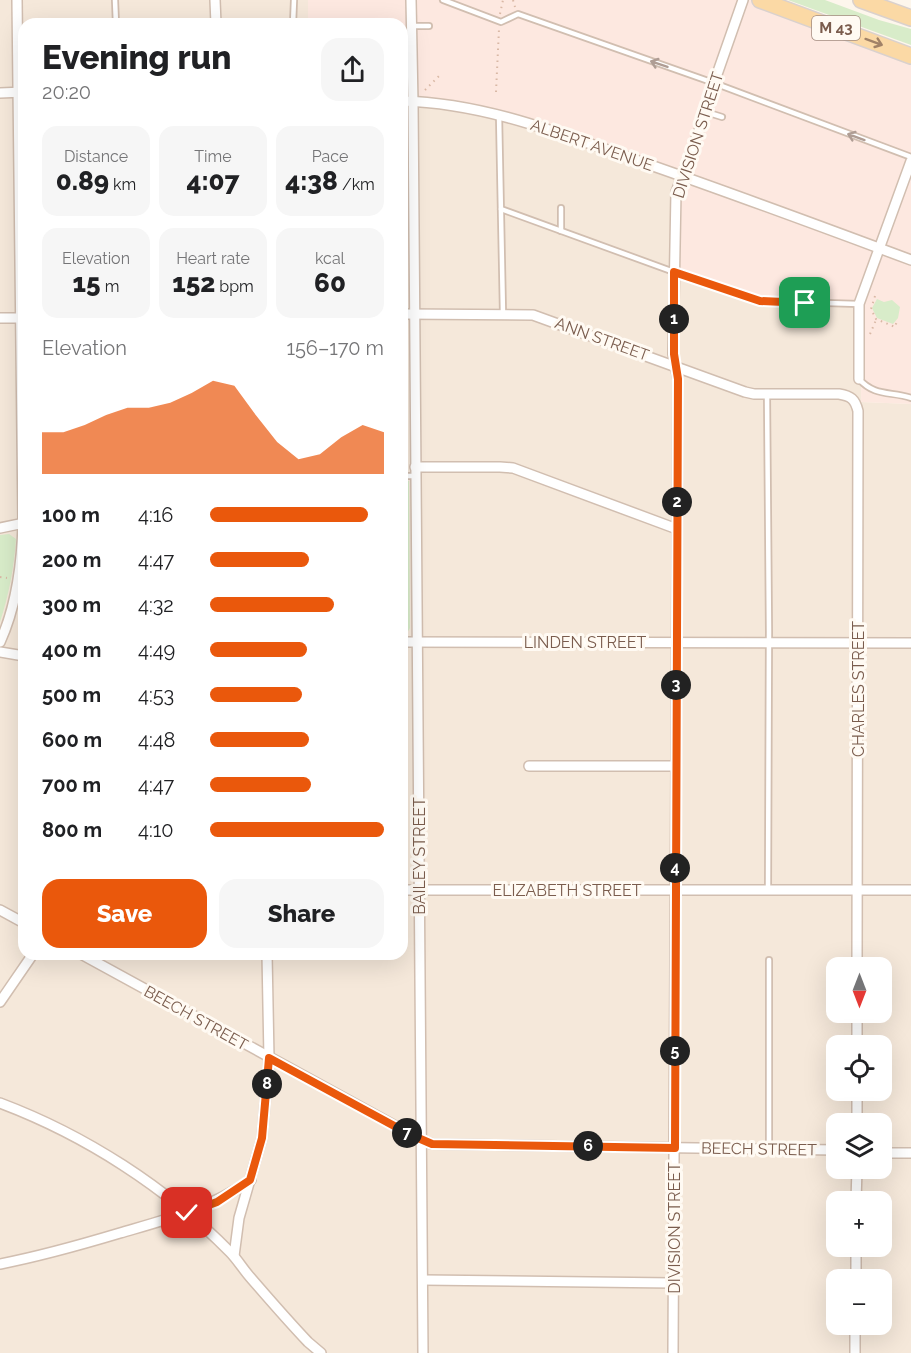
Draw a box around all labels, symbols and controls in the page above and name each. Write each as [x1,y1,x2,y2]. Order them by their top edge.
road number: M 43 [812,16,860,40]
one-way arrow [864,37,883,48]
text: Evening run [42,38,232,77]
button: share [321,38,384,101]
one-way arrow [650,57,668,68]
street label: DIVISION STREET [669,69,727,200]
text: 20:20 [42,80,91,104]
street label: ALBERT AVENUE [528,115,656,175]
one-way arrow [847,130,866,141]
text: Distance [64,147,128,166]
text: Time [194,147,232,166]
text: Pace [312,147,348,166]
text: 0.89 [56,166,109,196]
text: 4:07 [186,166,240,196]
text: 4:38 [285,166,338,196]
text: km [109,175,136,194]
text: /km [338,175,375,194]
text: Elevation [62,249,130,268]
text: Heart rate [176,249,250,268]
text: kcal [315,249,345,268]
text: 15 [73,268,101,298]
text: 152 [172,268,215,298]
text: 60 [314,268,346,298]
text: m [101,277,119,296]
text: bpm [215,277,254,296]
pin [779,277,830,328]
icon: arrive [788,286,821,319]
pin: 1 [659,304,689,334]
text: 1 [670,309,678,328]
street label: ANN STREET [552,313,652,365]
text: Elevation [42,336,127,360]
text: 156–170 m [286,336,384,360]
pin: 2 [662,487,692,517]
text: 2 [672,492,682,511]
text: 100 m [42,503,100,527]
text: 4:16 [138,503,173,527]
text: 200 m [42,548,101,572]
text: 4:47 [138,548,174,572]
text: 300 m [42,593,101,617]
text: 4:32 [138,593,174,617]
street label: CHARLES STREET [849,621,868,757]
street label: LINDEN STREET [524,633,646,652]
text: 400 m [42,638,101,662]
text: 4:49 [138,638,175,662]
pin: 3 [661,670,691,700]
text: 3 [672,675,680,694]
text: 500 m [42,683,101,707]
text: 4:53 [138,683,174,707]
text: 600 m [42,728,102,752]
text: 4:48 [138,728,175,752]
text: 700 m [42,773,101,797]
text: 4:47 [138,773,174,797]
street label: BAILEY STREET [410,797,429,915]
text: 800 m [42,818,102,842]
text: 4:10 [138,818,173,842]
pin: 4 [660,853,690,883]
text: 4 [670,858,680,877]
button: Save [42,879,207,948]
button: Share [219,879,384,948]
street label: ELIZABETH STREET [492,881,642,900]
north arrow [826,957,892,1023]
map controls [826,957,892,1335]
street label: BEECH STREET [141,982,252,1055]
button: locate [826,1035,892,1101]
pin: 5 [660,1036,690,1066]
text: 5 [671,1041,679,1060]
pin: 8 [252,1069,282,1099]
text: 8 [262,1074,272,1093]
button: layers [826,1113,892,1179]
pin: 7 [392,1118,422,1148]
text: 7 [403,1123,411,1142]
pin: 6 [573,1131,603,1161]
text: 6 [583,1136,593,1155]
street label: BEECH STREET [701,1138,817,1160]
street label: DIVISION STREET [665,1162,684,1294]
pin [161,1187,212,1238]
button: + [826,1191,892,1257]
icon: check [170,1196,203,1229]
button: − [826,1269,892,1335]

